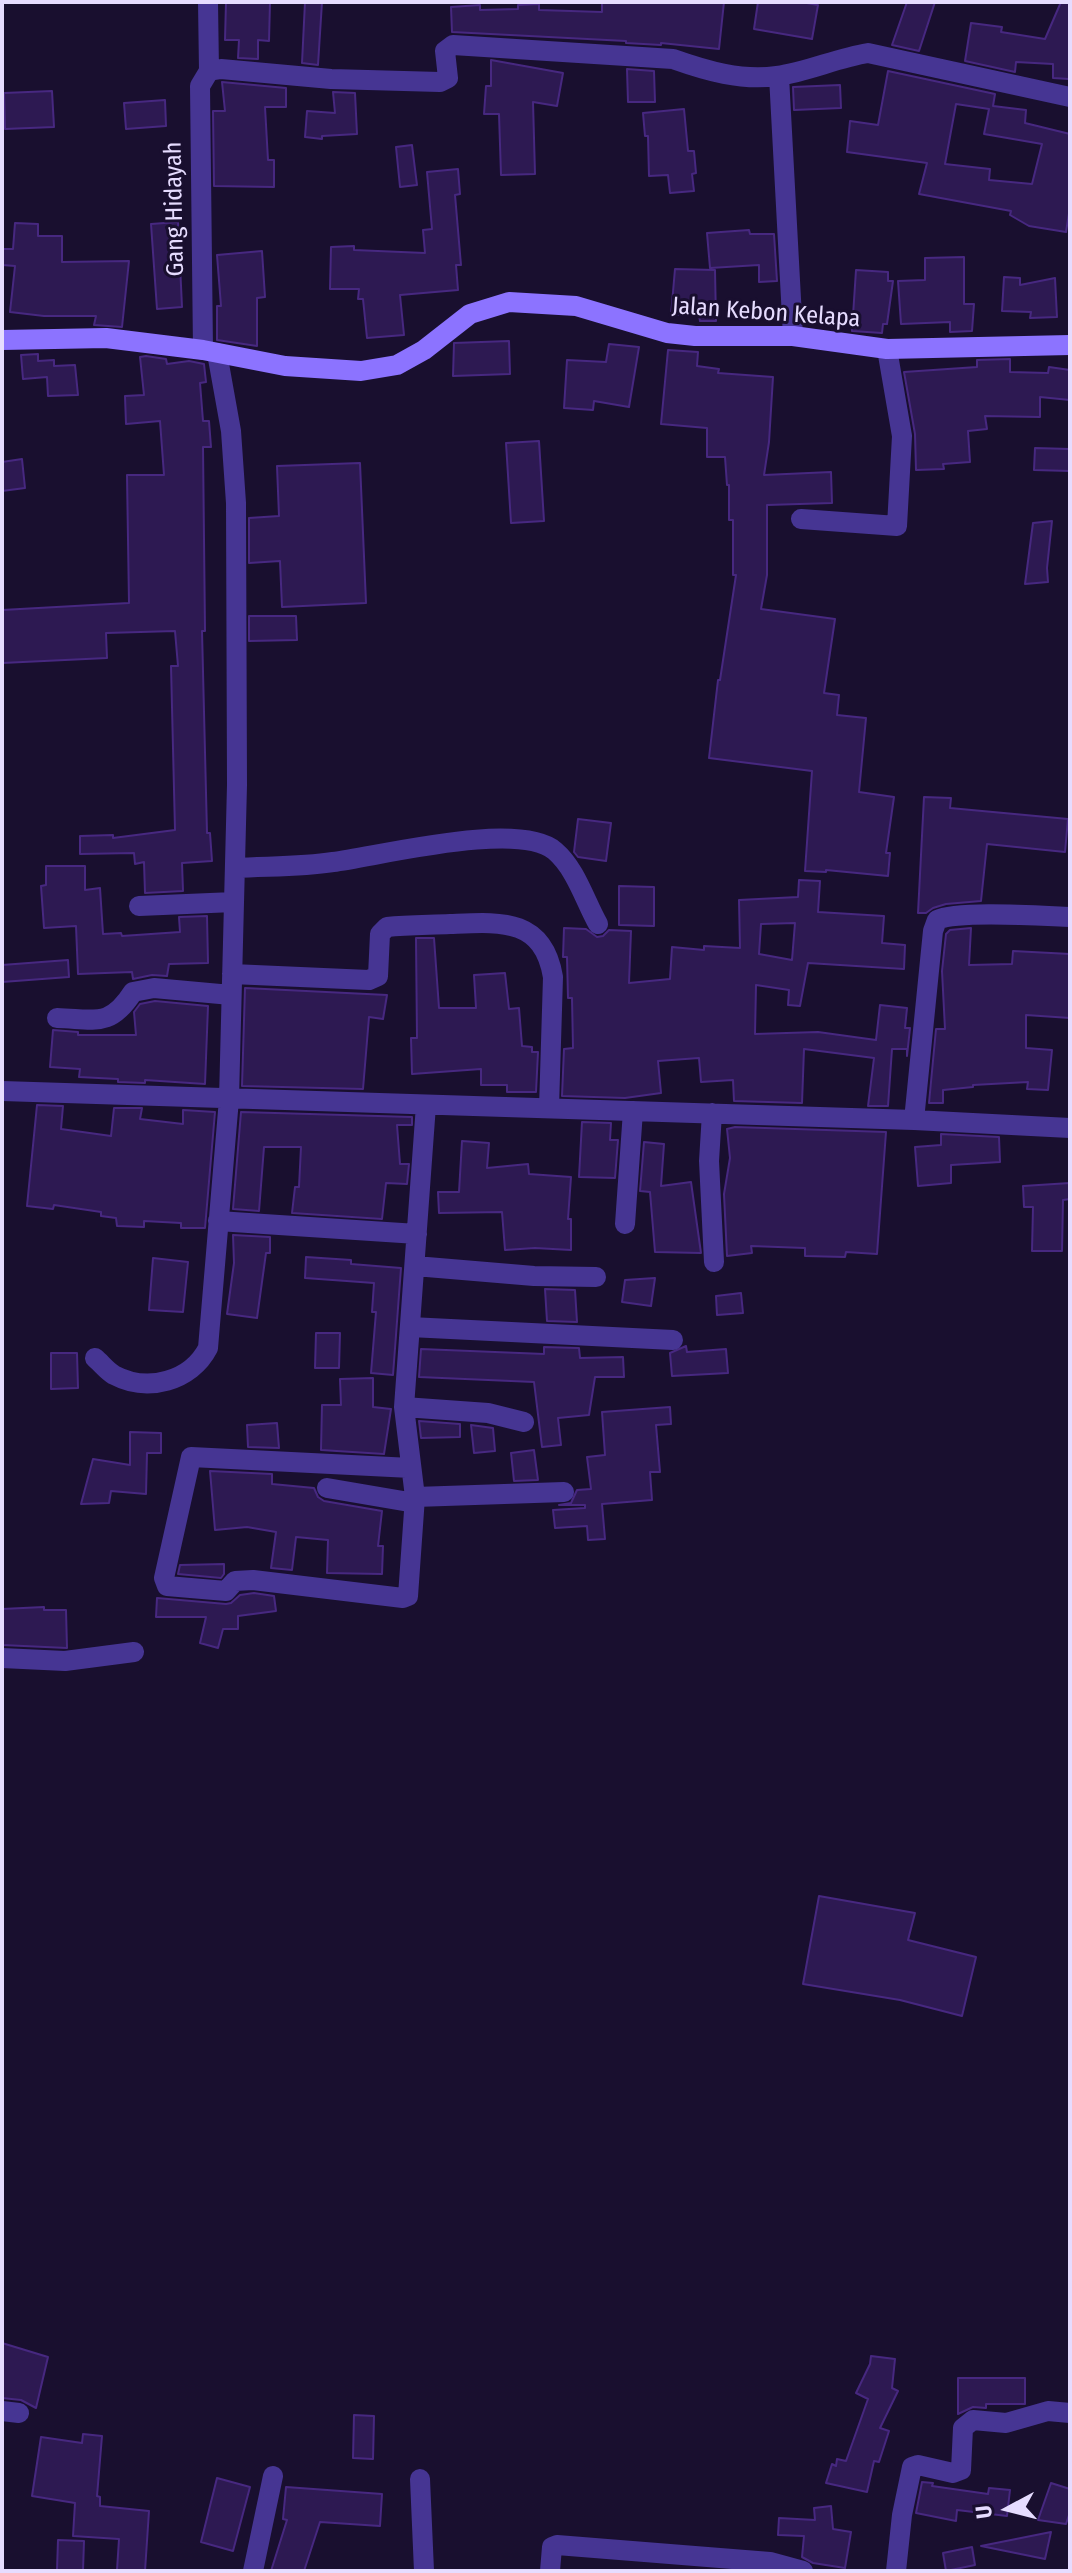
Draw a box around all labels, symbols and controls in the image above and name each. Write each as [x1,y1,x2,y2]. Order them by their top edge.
street label: Gang Hidayah [159,141,191,277]
street label: Jalan Kebon Kelapa [671,292,861,334]
north arrow [968,2469,1048,2549]
text: U [969,2504,998,2520]

